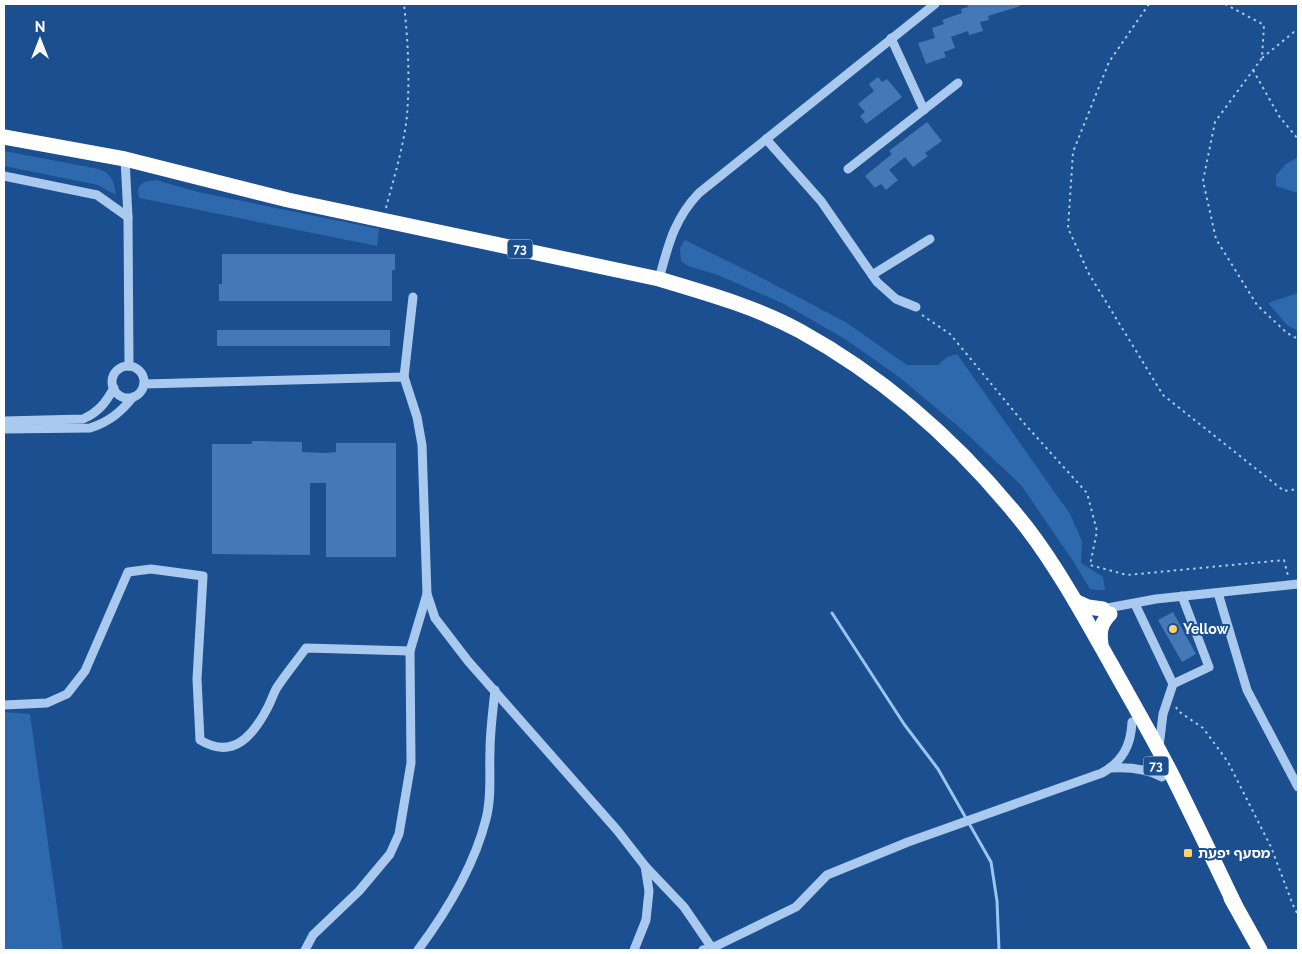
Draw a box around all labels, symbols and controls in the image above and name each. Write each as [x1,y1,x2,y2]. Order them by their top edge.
north arrow [15,15,65,65]
text: N [35,19,45,35]
road number: 73 [508,240,532,258]
place label: Yellow [1183,621,1228,637]
marker: Yellow [1167,623,1179,635]
road number: 73 [1144,756,1168,776]
place label: מסעף יפעת [1198,845,1271,861]
marker: מסעף יפעת [1182,847,1194,859]

